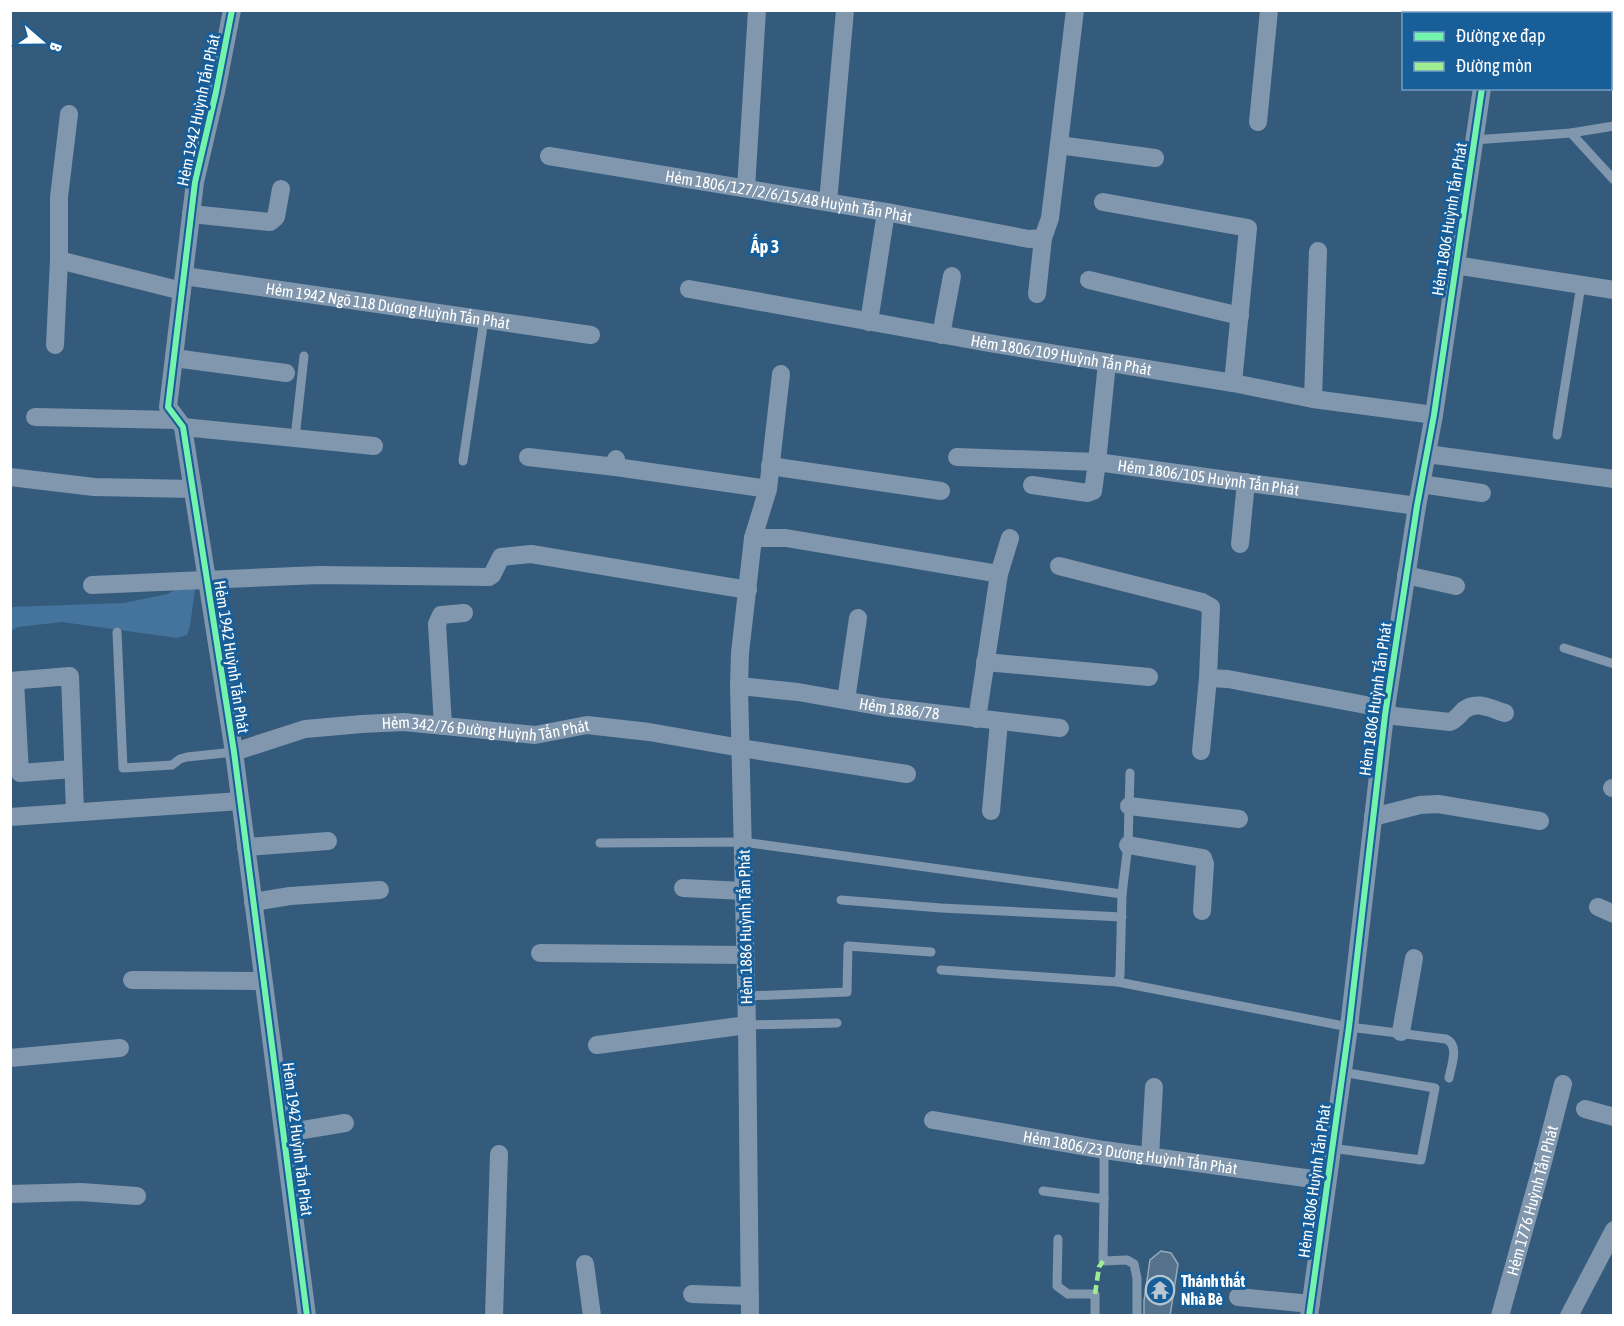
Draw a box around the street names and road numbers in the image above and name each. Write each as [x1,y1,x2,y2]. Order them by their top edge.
street label: Hẻm 1942 Huỳnh Tấn Phát [172,32,224,188]
street label: Hẻm 1806 Huỳnh Tấn Phát [1427,141,1471,297]
street label: Hẻm 1806/127/2/6/15/48 Huỳnh Tấn Phát [664,166,914,226]
street label: Hẻm 1942 Ngõ 118 Dương Huỳnh Tấn Phát [265,279,512,332]
street label: Hẻm 1806/109 Huỳnh Tấn Phát [969,331,1153,379]
street label: Hẻm 1806/105 Huỳnh Tấn Phát [1117,456,1301,499]
street label: Hẻm 1942 Huỳnh Tấn Phát [210,579,254,735]
street label: Hẻm 1806 Huỳnh Tấn Phát [1354,621,1396,777]
street label: Hẻm 1886/78 [858,694,940,723]
street label: Hẻm 342/76 Đường Huỳnh Tấn Phát [381,713,591,744]
street label: Hẻm 1886 Huỳnh Tấn Phát [734,849,756,1005]
street label: Hẻm 1942 Huỳnh Tấn Phát [279,1061,317,1217]
street label: Hẻm 1806 Huỳnh Tấn Phát [1293,1103,1335,1259]
street label: Hẻm 1776 Huỳnh Tấn Phát [1503,1123,1561,1277]
street label: Hẻm 1806/23 Dương Huỳnh Tấn Phát [1022,1127,1239,1178]

